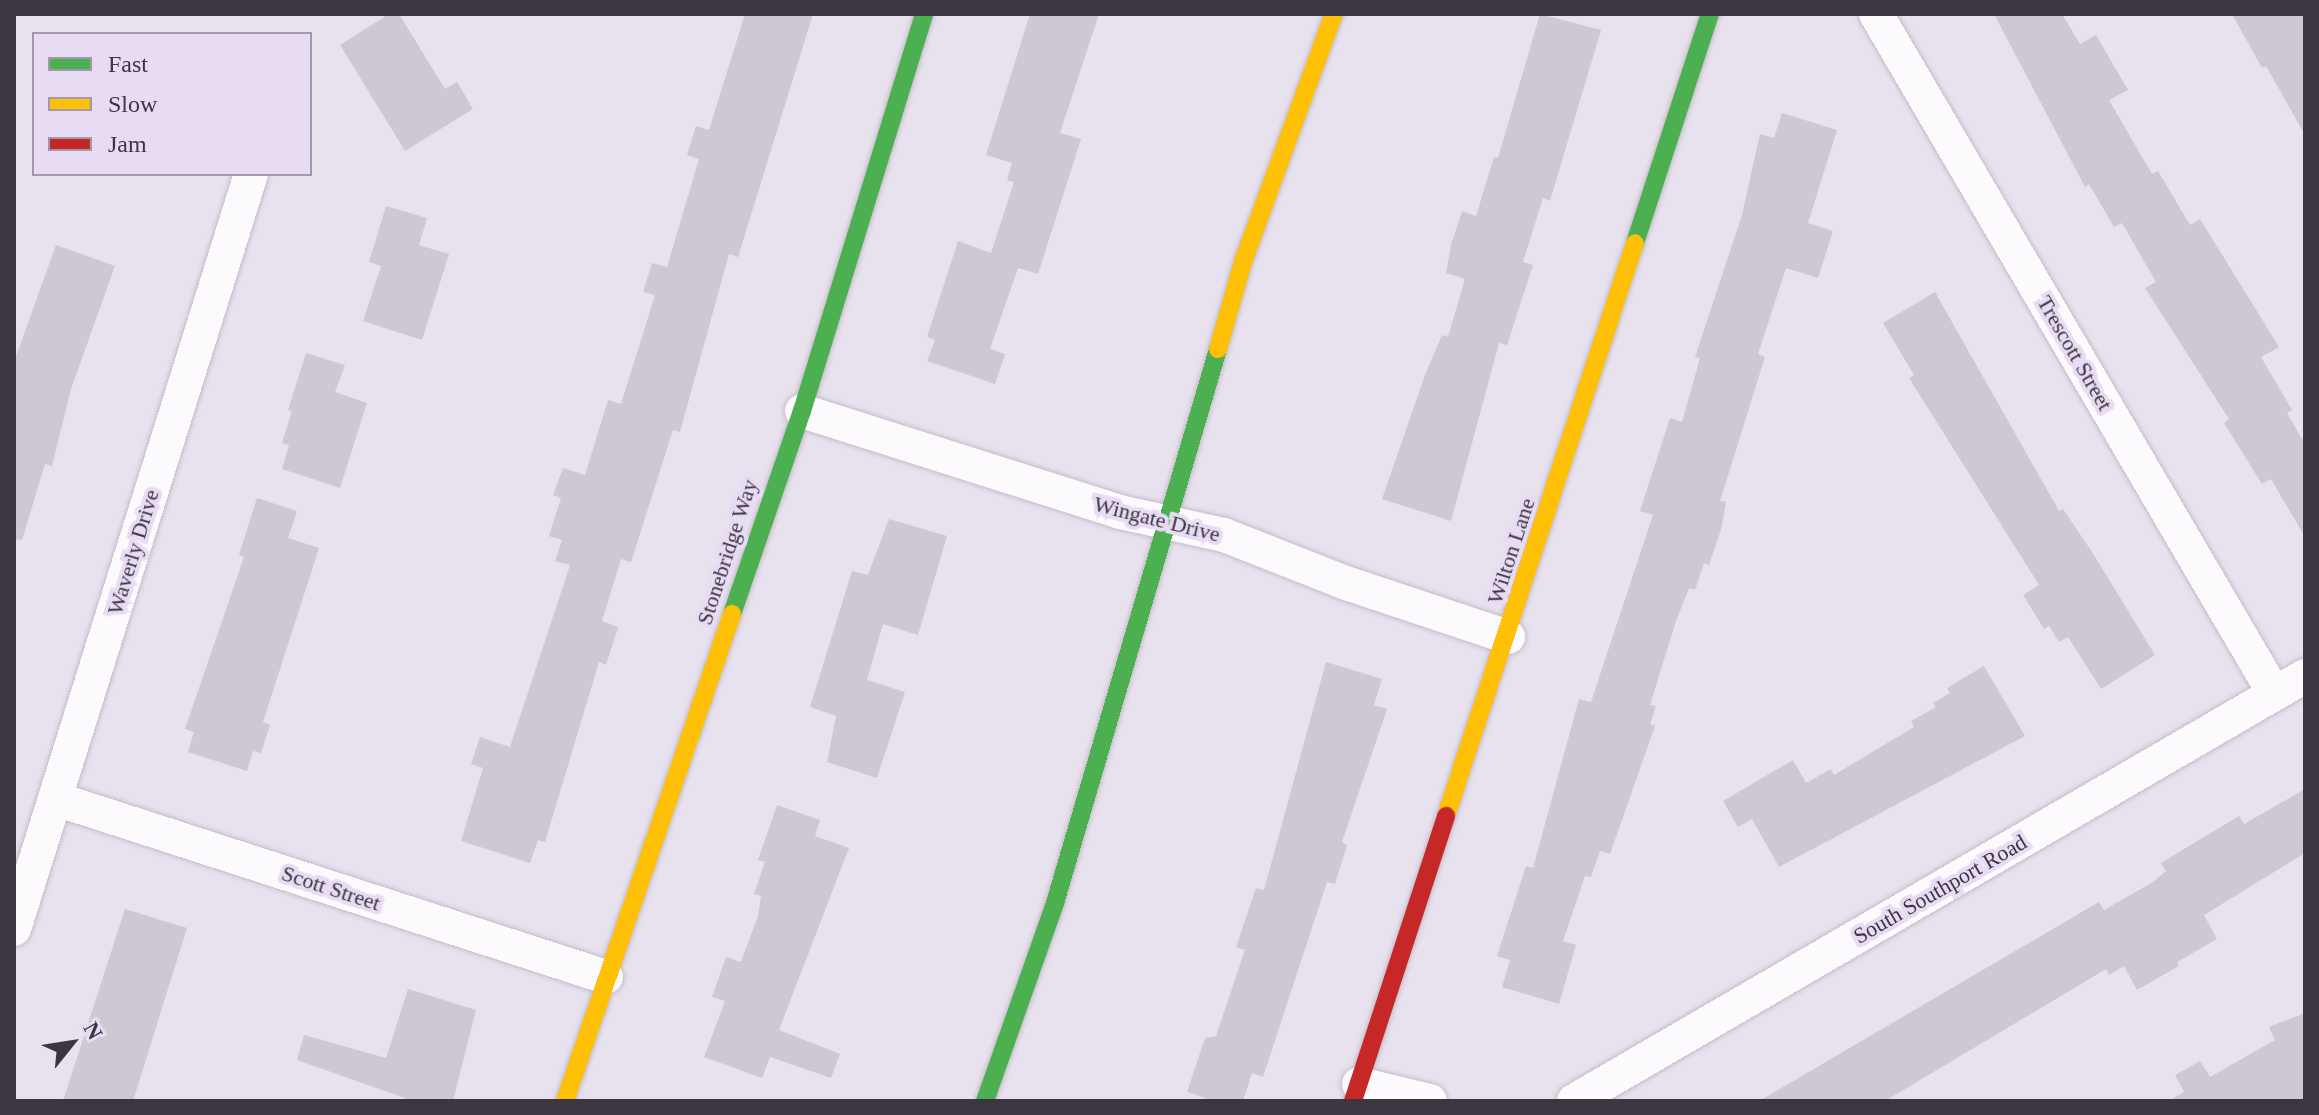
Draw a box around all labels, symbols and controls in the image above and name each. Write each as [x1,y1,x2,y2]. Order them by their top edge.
legend [32,32,312,176]
text: Fast [108,51,148,77]
text: Slow [108,91,157,117]
text: Jam [108,131,147,157]
street label: Trescott Street [2032,291,2118,415]
street label: Stonebridge Way [691,476,763,628]
street label: Waverly Drive [101,486,165,618]
street label: Wingate Drive [1091,491,1223,547]
street label: Wilton Lane [1481,495,1541,607]
street label: South Southport Road [1849,829,2031,949]
street label: Scott Street [278,860,384,916]
north arrow [32,1003,112,1083]
text: N [78,1018,108,1044]

